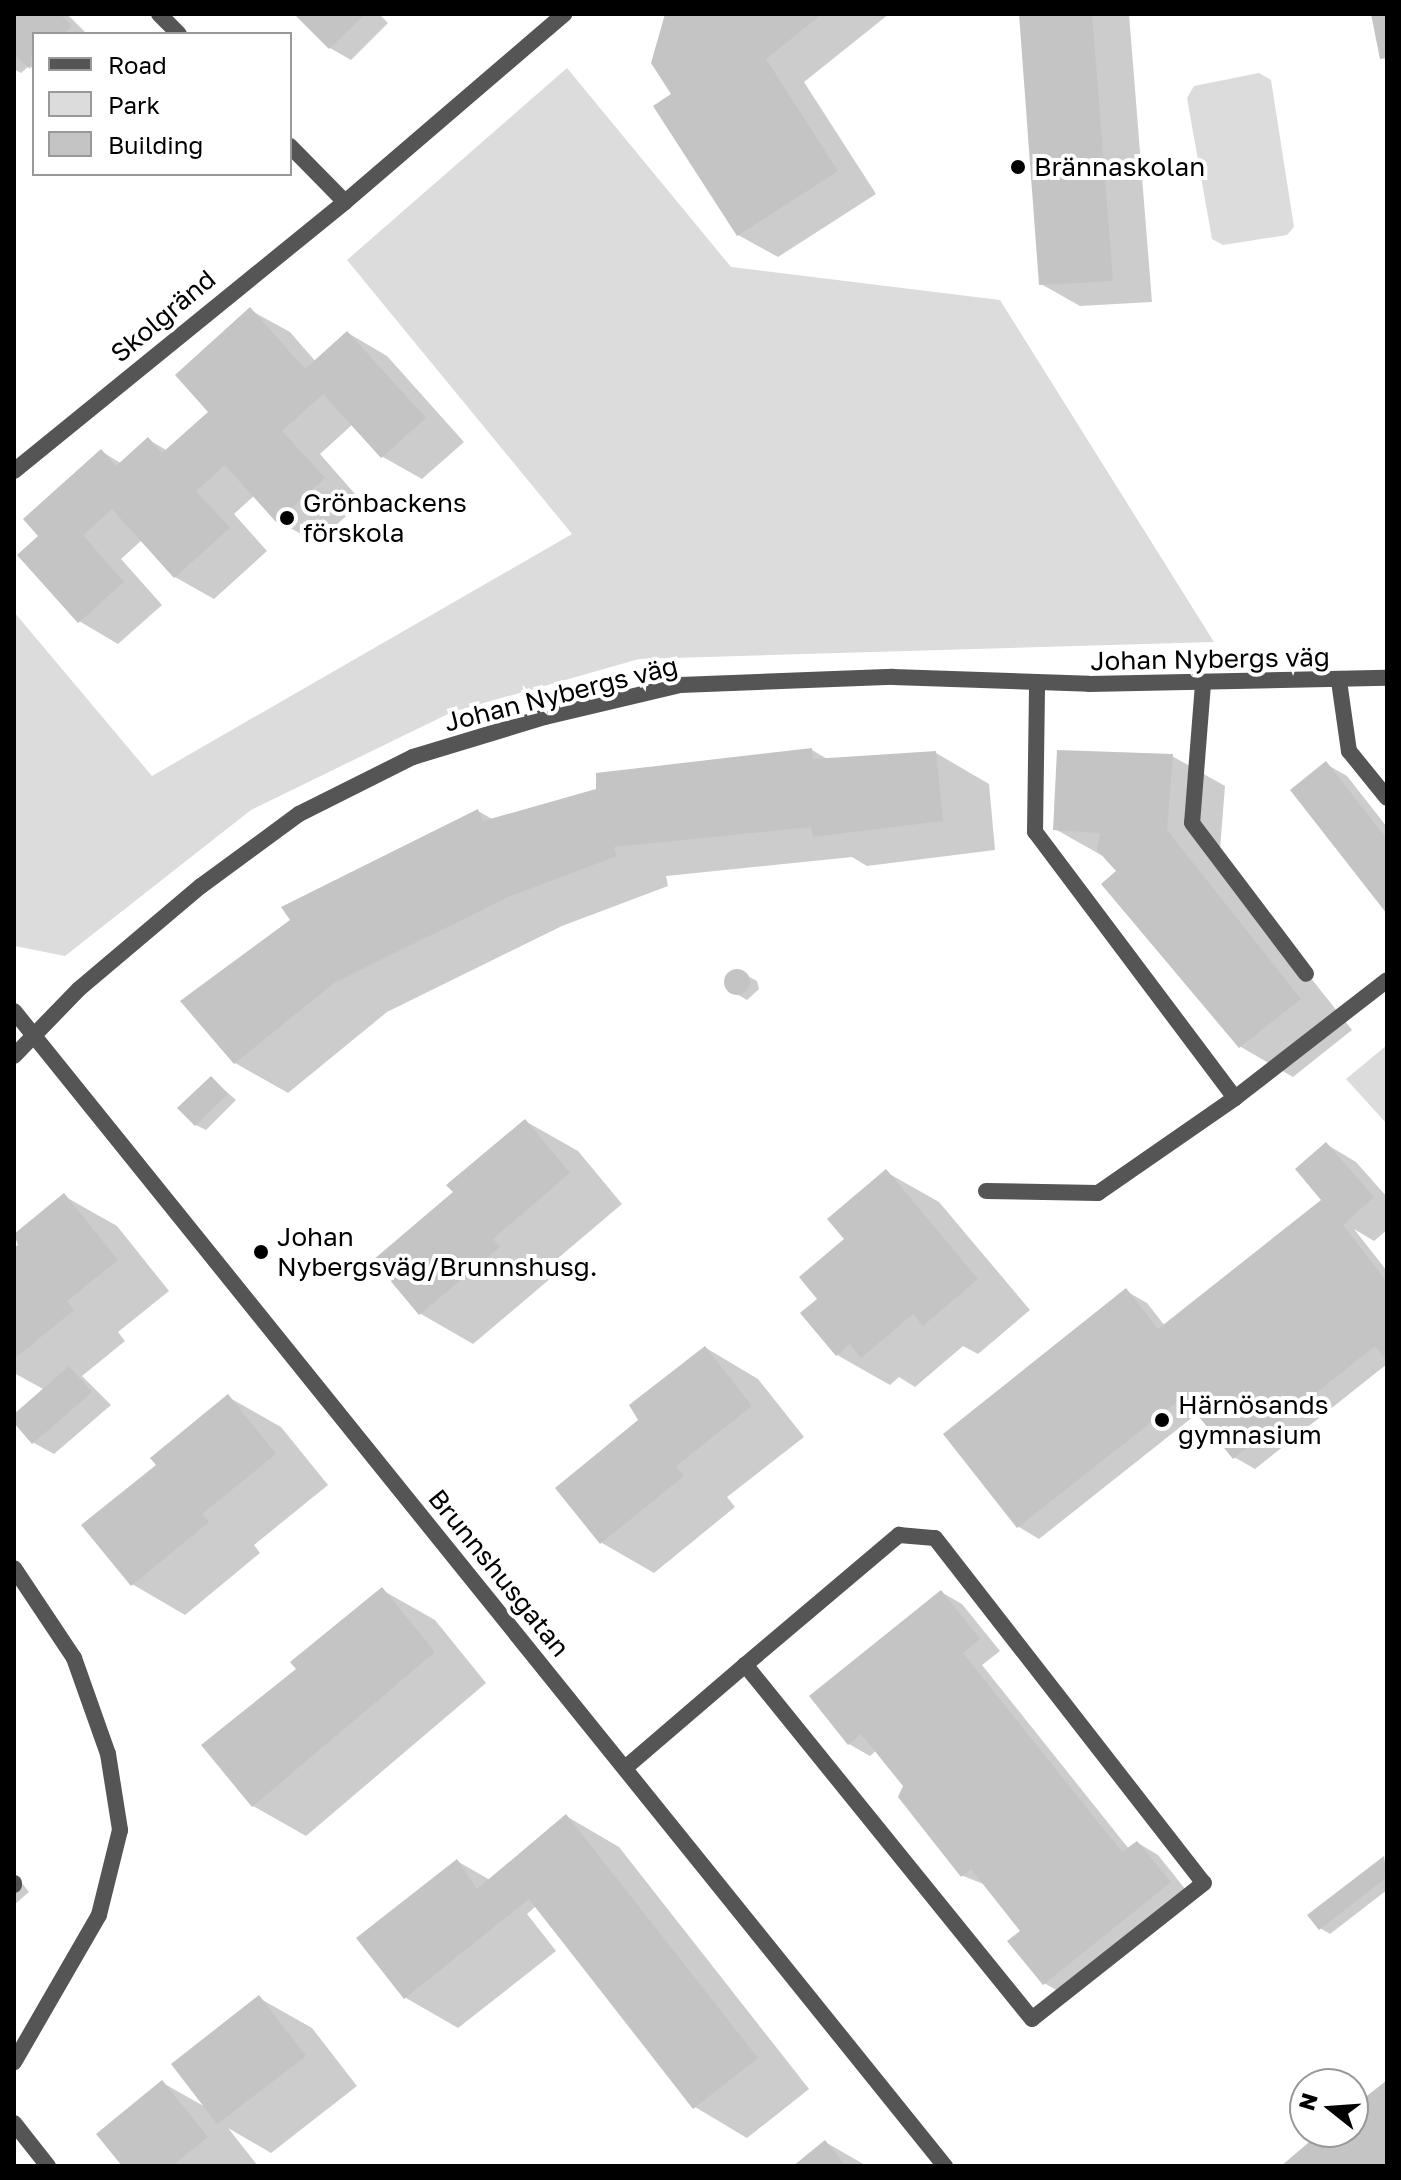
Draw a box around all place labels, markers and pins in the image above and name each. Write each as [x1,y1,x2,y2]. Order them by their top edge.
place label: Brännaskolan [1034,151,1205,183]
marker: Brännaskolan [1009,158,1027,176]
place label: Grönbackens förskola [303,487,467,548]
marker: Grönbackens förskola [278,509,296,527]
place label: Johan Nybergsväg/Brunnshusg. [277,1221,598,1282]
marker: Johan Nybergsväg/Brunnshusg. [252,1243,270,1261]
place label: Härnösands gymnasium [1178,1389,1328,1450]
marker: Härnösands gymnasium [1153,1411,1171,1429]

